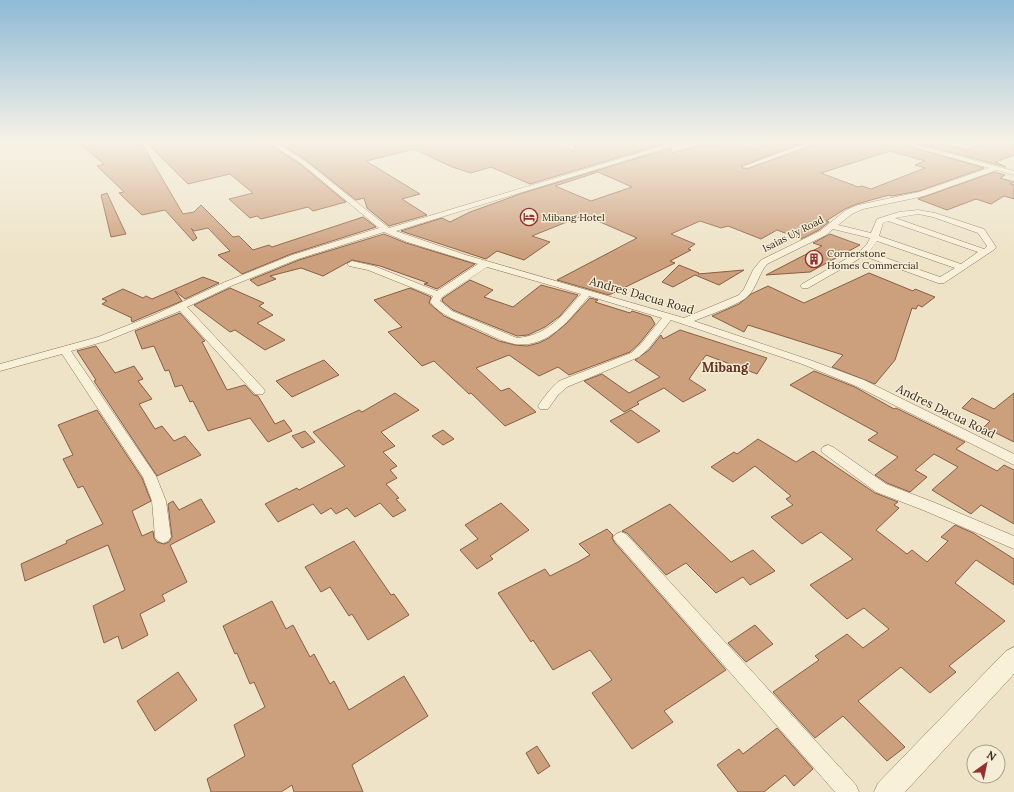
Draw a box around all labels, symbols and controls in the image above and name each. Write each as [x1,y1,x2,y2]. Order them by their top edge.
hotel icon: Mibang Hotel [519,207,539,227]
place label: Mibang Hotel [542,211,605,224]
street label: Isaias Uy Road [760,213,826,255]
place label: Cornerstone Homes Commercial [827,247,919,272]
building icon: Cornerstone Homes Commercial [804,249,824,269]
street label: Andres Dacua Road [587,273,696,317]
district label: Mibang [702,359,749,376]
street label: Andres Dacua Road [893,380,998,441]
north arrow [966,744,1006,784]
text: N [984,747,999,764]

